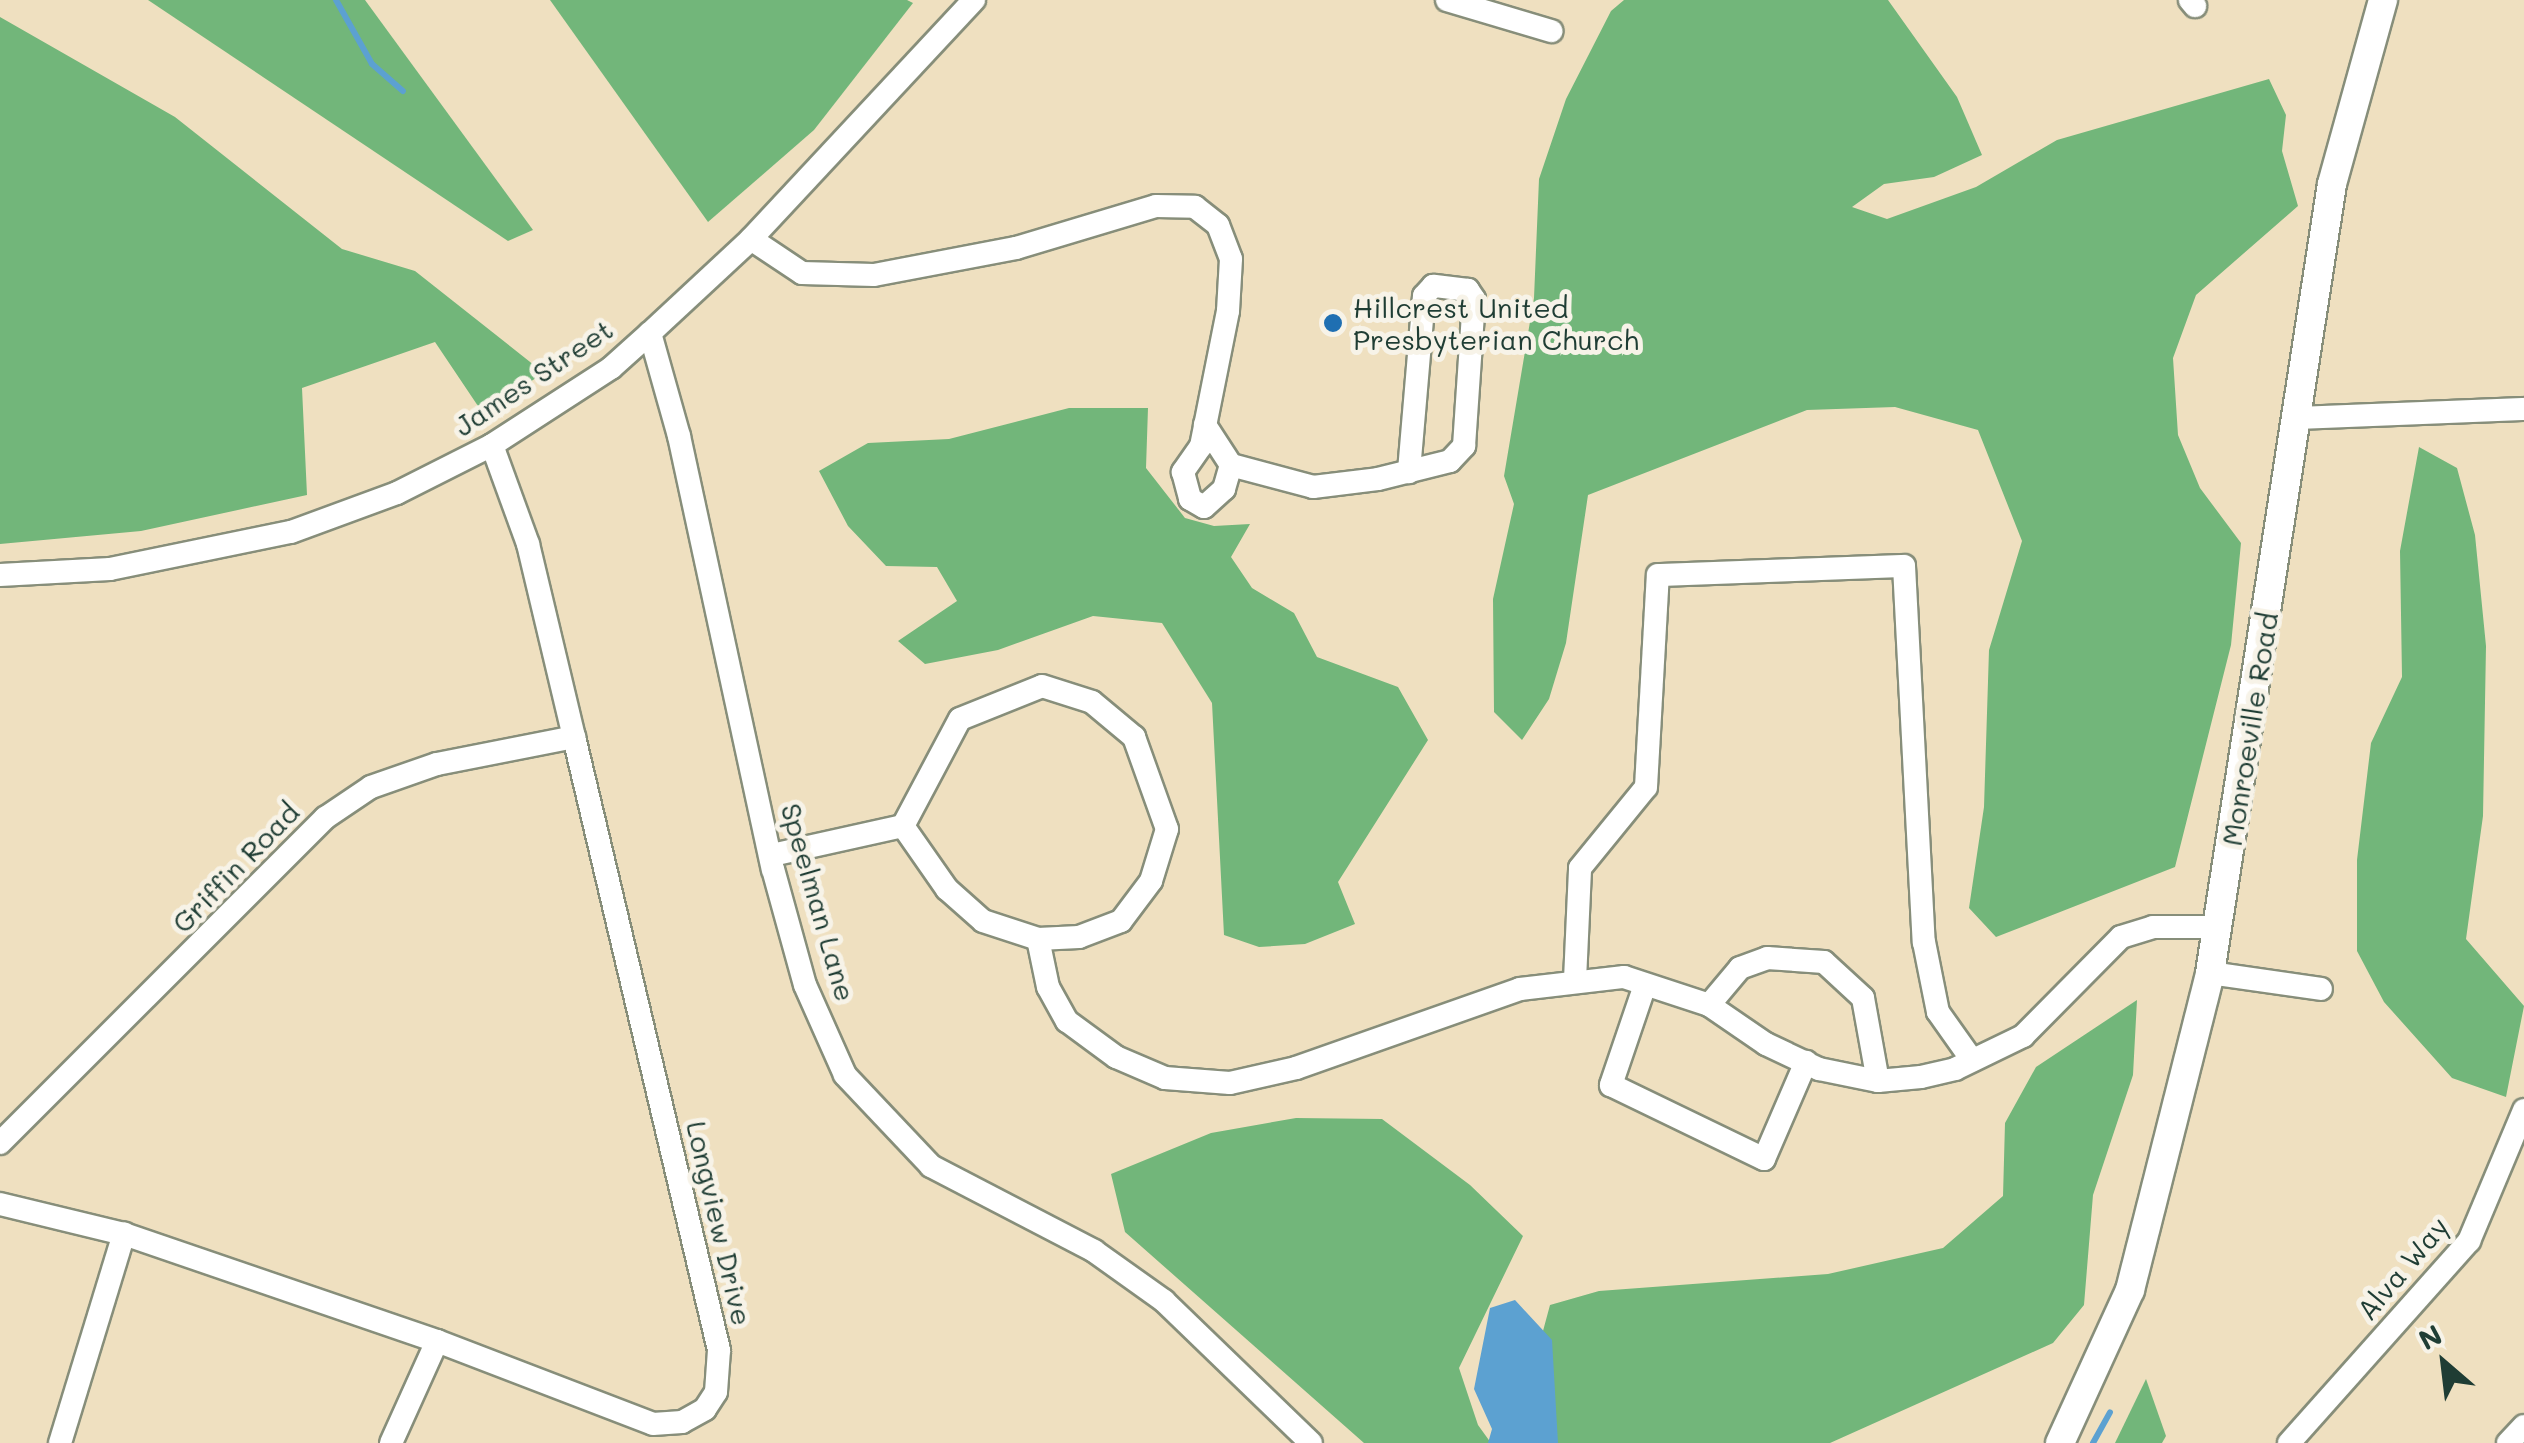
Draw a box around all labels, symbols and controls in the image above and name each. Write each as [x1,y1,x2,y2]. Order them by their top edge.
place label: Hillcrest United Presbyterian Church [1353,290,1639,356]
street label: James Street [447,312,619,442]
marker: Hillcrest United Presbyterian Church [1322,312,1344,334]
street label: Monroeville Road [2214,610,2284,848]
street label: Griffin Road [165,795,305,939]
street label: Speelman Lane [775,799,863,1005]
street label: Longview Drive [680,1118,760,1328]
street label: Alva Way [2349,1210,2455,1326]
north arrow [2394,1313,2494,1413]
text: N [2412,1316,2448,1357]

